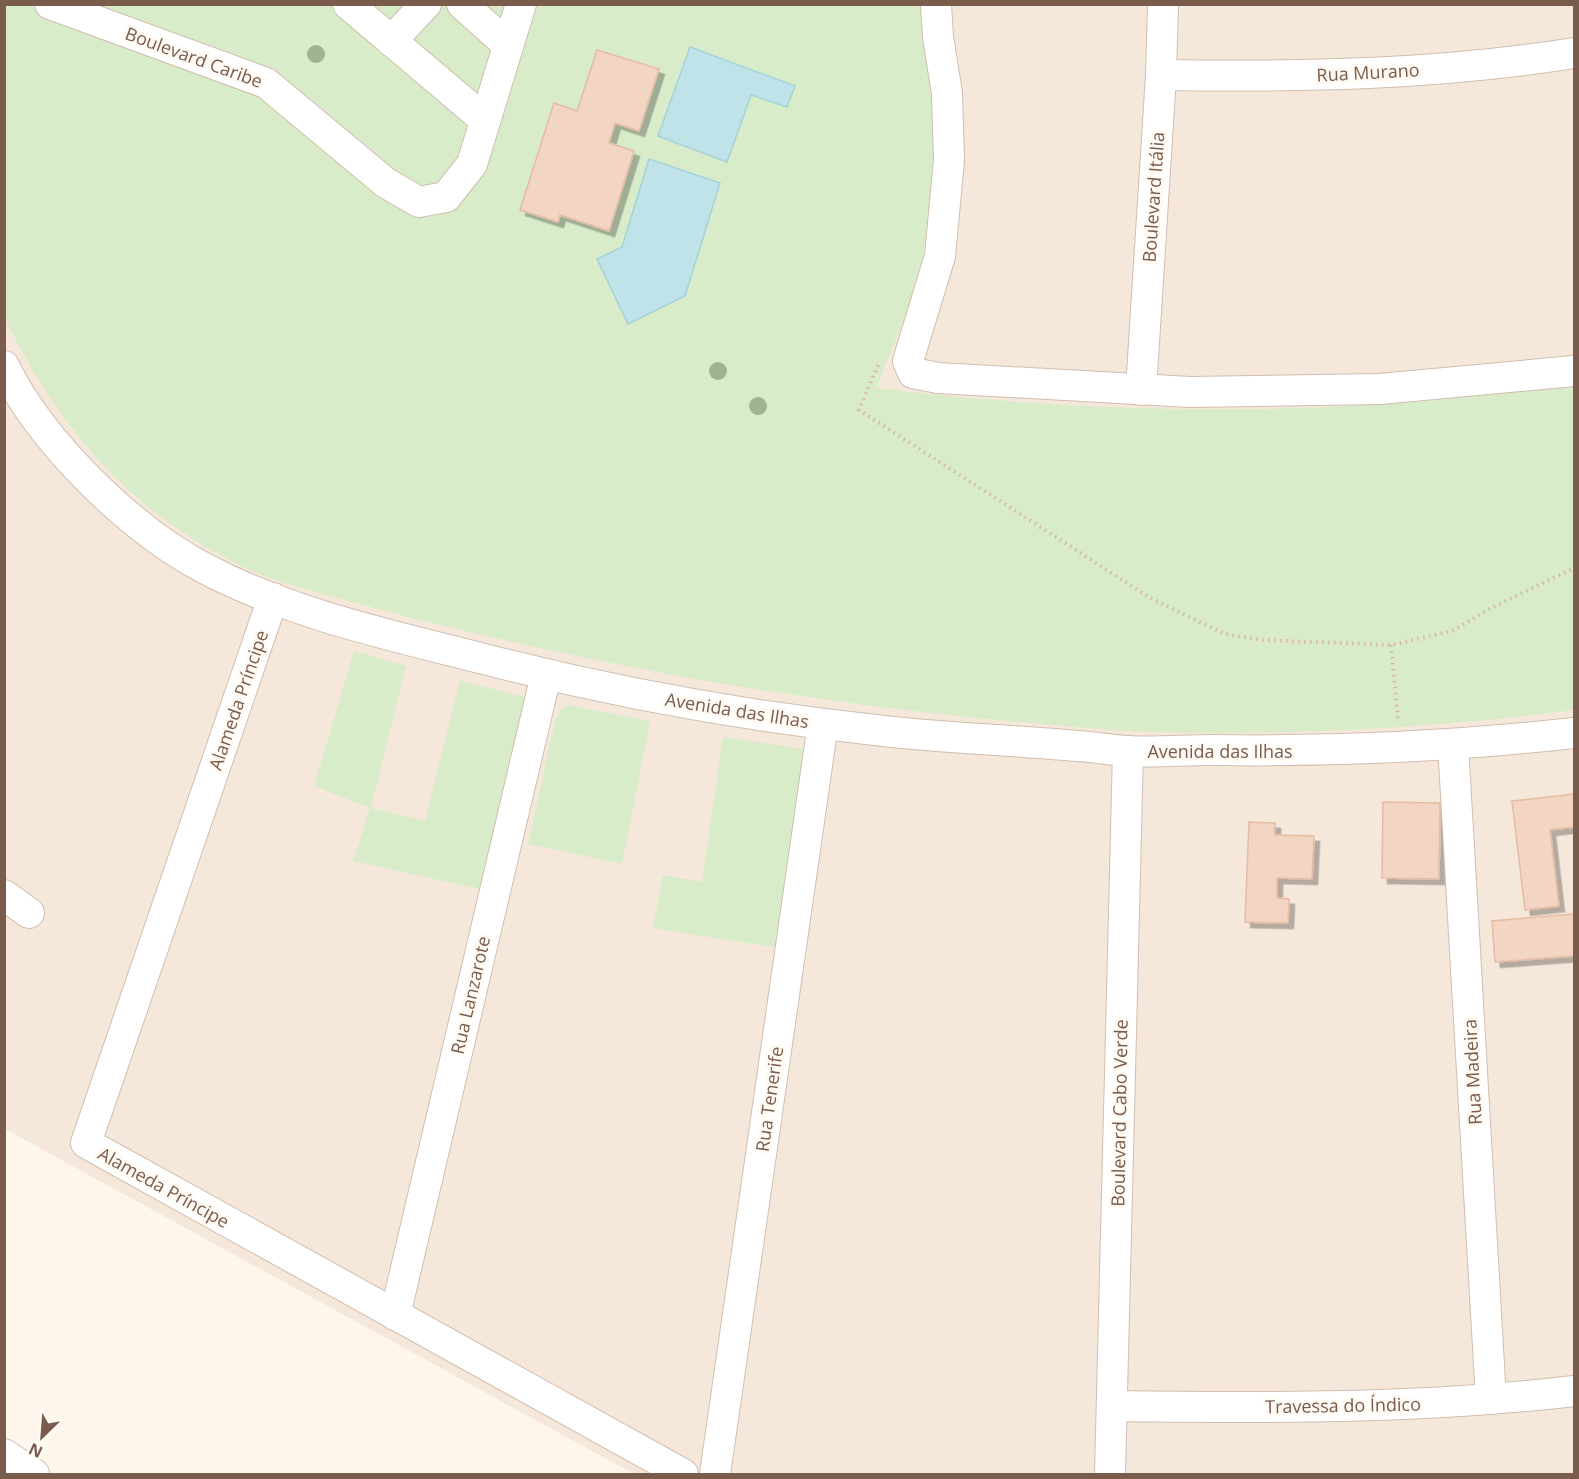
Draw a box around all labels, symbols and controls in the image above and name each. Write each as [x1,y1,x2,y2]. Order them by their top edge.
street label: Boulevard Caribe [122,21,266,93]
street label: Rua Murano [1316,57,1420,87]
street label: Boulevard Itália [1136,131,1170,263]
street label: Alameda Príncipe [203,627,273,773]
street label: Avenida das Ilhas [663,687,811,733]
street label: Avenida das Ilhas [1147,739,1293,763]
street label: Rua Lanzarote [445,934,495,1056]
street label: Rua Madeira [1457,1018,1487,1126]
street label: Boulevard Cabo Verde [1105,1019,1133,1207]
street label: Rua Tenerife [750,1045,788,1153]
street label: Alameda Príncipe [94,1141,234,1233]
street label: Travessa do Índico [1265,1392,1421,1418]
north arrow [12,1407,72,1467]
text: N [25,1438,46,1463]

